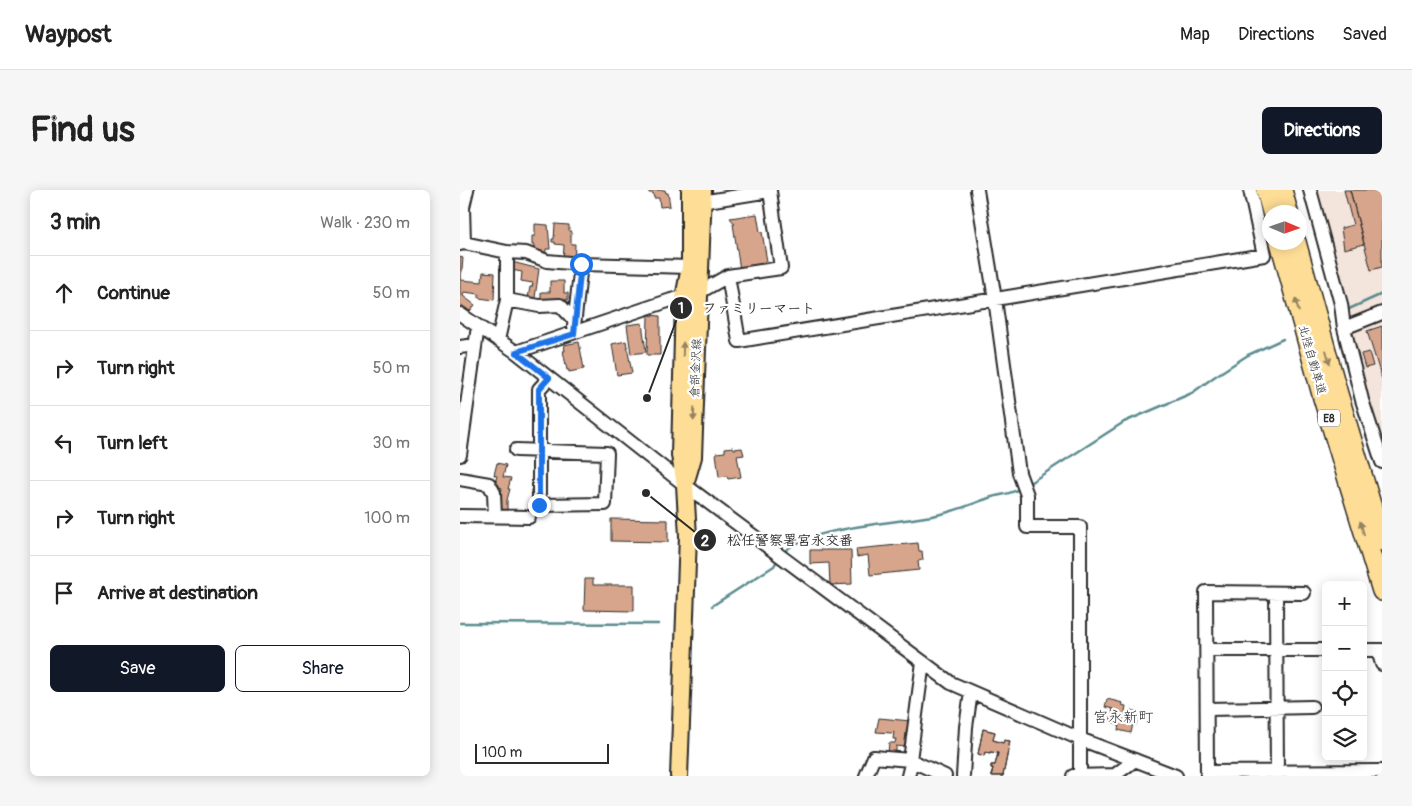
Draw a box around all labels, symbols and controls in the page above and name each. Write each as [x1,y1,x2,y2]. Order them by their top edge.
text: Waypost [25,20,112,49]
text: Map [1180,23,1210,46]
text: Directions [1238,23,1314,46]
text: Saved [1342,23,1387,46]
button: Directions [1262,107,1382,154]
text: Find us [30,108,135,152]
north arrow [1262,205,1307,250]
text: 3 min [50,209,100,236]
text: Walk · 230 m [320,213,410,233]
route start [570,253,593,276]
icon: ahead [50,279,78,307]
text: Continue [97,281,170,305]
text: 50 m [373,283,410,303]
callout: ファミリーマート [668,293,825,322]
one-way arrow [1293,297,1301,313]
text: 1 [678,299,684,318]
text: ファミリーマート [703,300,815,317]
street label: 北陸自動車道 [1295,323,1329,397]
street label: 倉部金沢線 [687,338,705,398]
one-way arrow [679,341,687,357]
one-way arrow [1324,350,1332,365]
icon: right [50,354,78,382]
text: Turn right [97,356,175,380]
text: 50 m [373,358,410,378]
one-way arrow [690,406,698,422]
road number: E8 [1318,410,1340,427]
icon: left [50,429,78,457]
text: Turn left [97,431,167,455]
text: 30 m [372,433,410,453]
route end [528,494,551,517]
icon: right [50,504,78,532]
text: Turn right [97,506,175,530]
text: 100 m [364,508,410,528]
one-way arrow [1358,520,1366,535]
callout: 松任警察署宮永交番 [692,526,863,555]
text: 2 [701,532,709,551]
text: 松任警察署宮永交番 [727,532,853,549]
icon: arrive [50,579,78,607]
text: Arrive at destination [97,581,258,605]
map controls [1322,581,1367,761]
button: + [1322,581,1367,626]
button: − [1322,626,1367,671]
button: Save [50,645,225,692]
button: Share [235,645,410,692]
button: locate [1322,671,1367,716]
district label: 宮永新町 [1093,708,1154,727]
button: layers [1322,716,1367,761]
scale bar [475,741,609,764]
text: 100 m [482,744,522,761]

